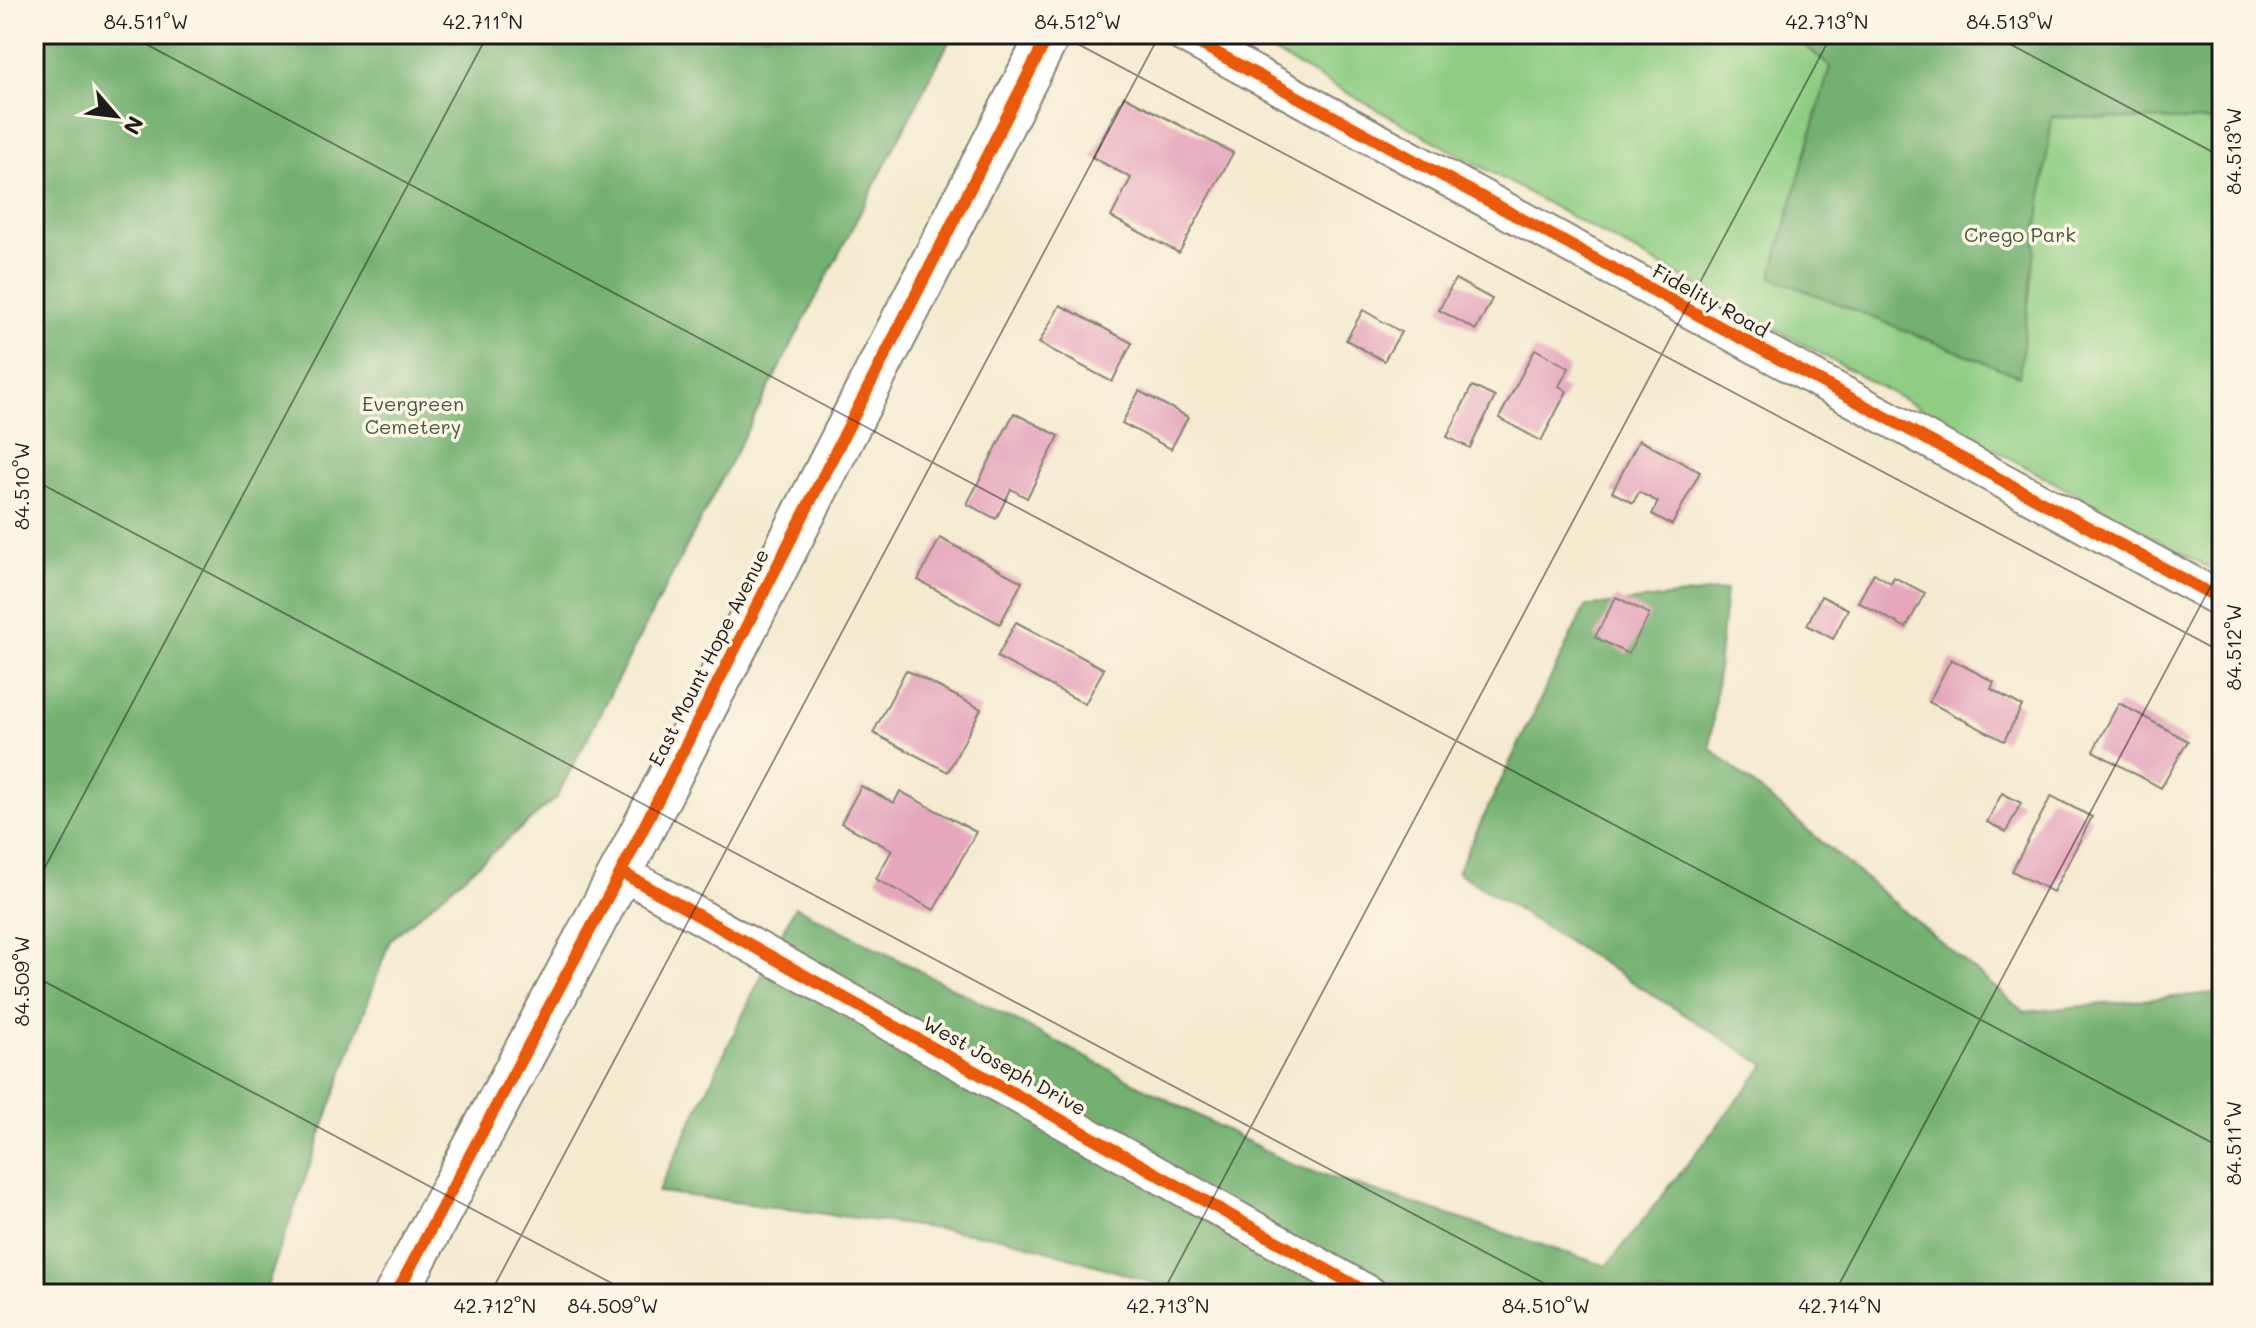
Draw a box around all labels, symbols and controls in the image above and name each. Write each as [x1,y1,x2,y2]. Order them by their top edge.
text: 84.511°W [104,8,188,34]
text: 42.711°N [443,8,523,34]
text: 84.512°W [1035,8,1121,34]
text: 42.713°N [1785,8,1869,34]
text: 84.513°W [1966,8,2054,34]
north arrow [76,76,156,156]
text: 84.513°W [2220,107,2246,195]
text: N [117,111,151,140]
park label: Crego Park [1964,221,2076,247]
street label: Fidelity Road [1648,257,1774,343]
park label: Evergreen Cemetery [362,390,464,439]
text: 84.510°W [8,442,34,530]
street label: East Mount Hope Avenue [642,544,774,770]
text: 84.512°W [2220,604,2246,690]
text: 84.509°W [8,936,34,1026]
street label: West Joseph Drive [919,1009,1091,1121]
text: 84.511°W [2220,1101,2246,1185]
text: 42.712°N [454,1292,536,1318]
text: 84.509°W [568,1292,658,1318]
text: 42.713°N [1126,1292,1210,1318]
text: 84.510°W [1502,1292,1590,1318]
text: 42.714°N [1798,1292,1882,1318]

